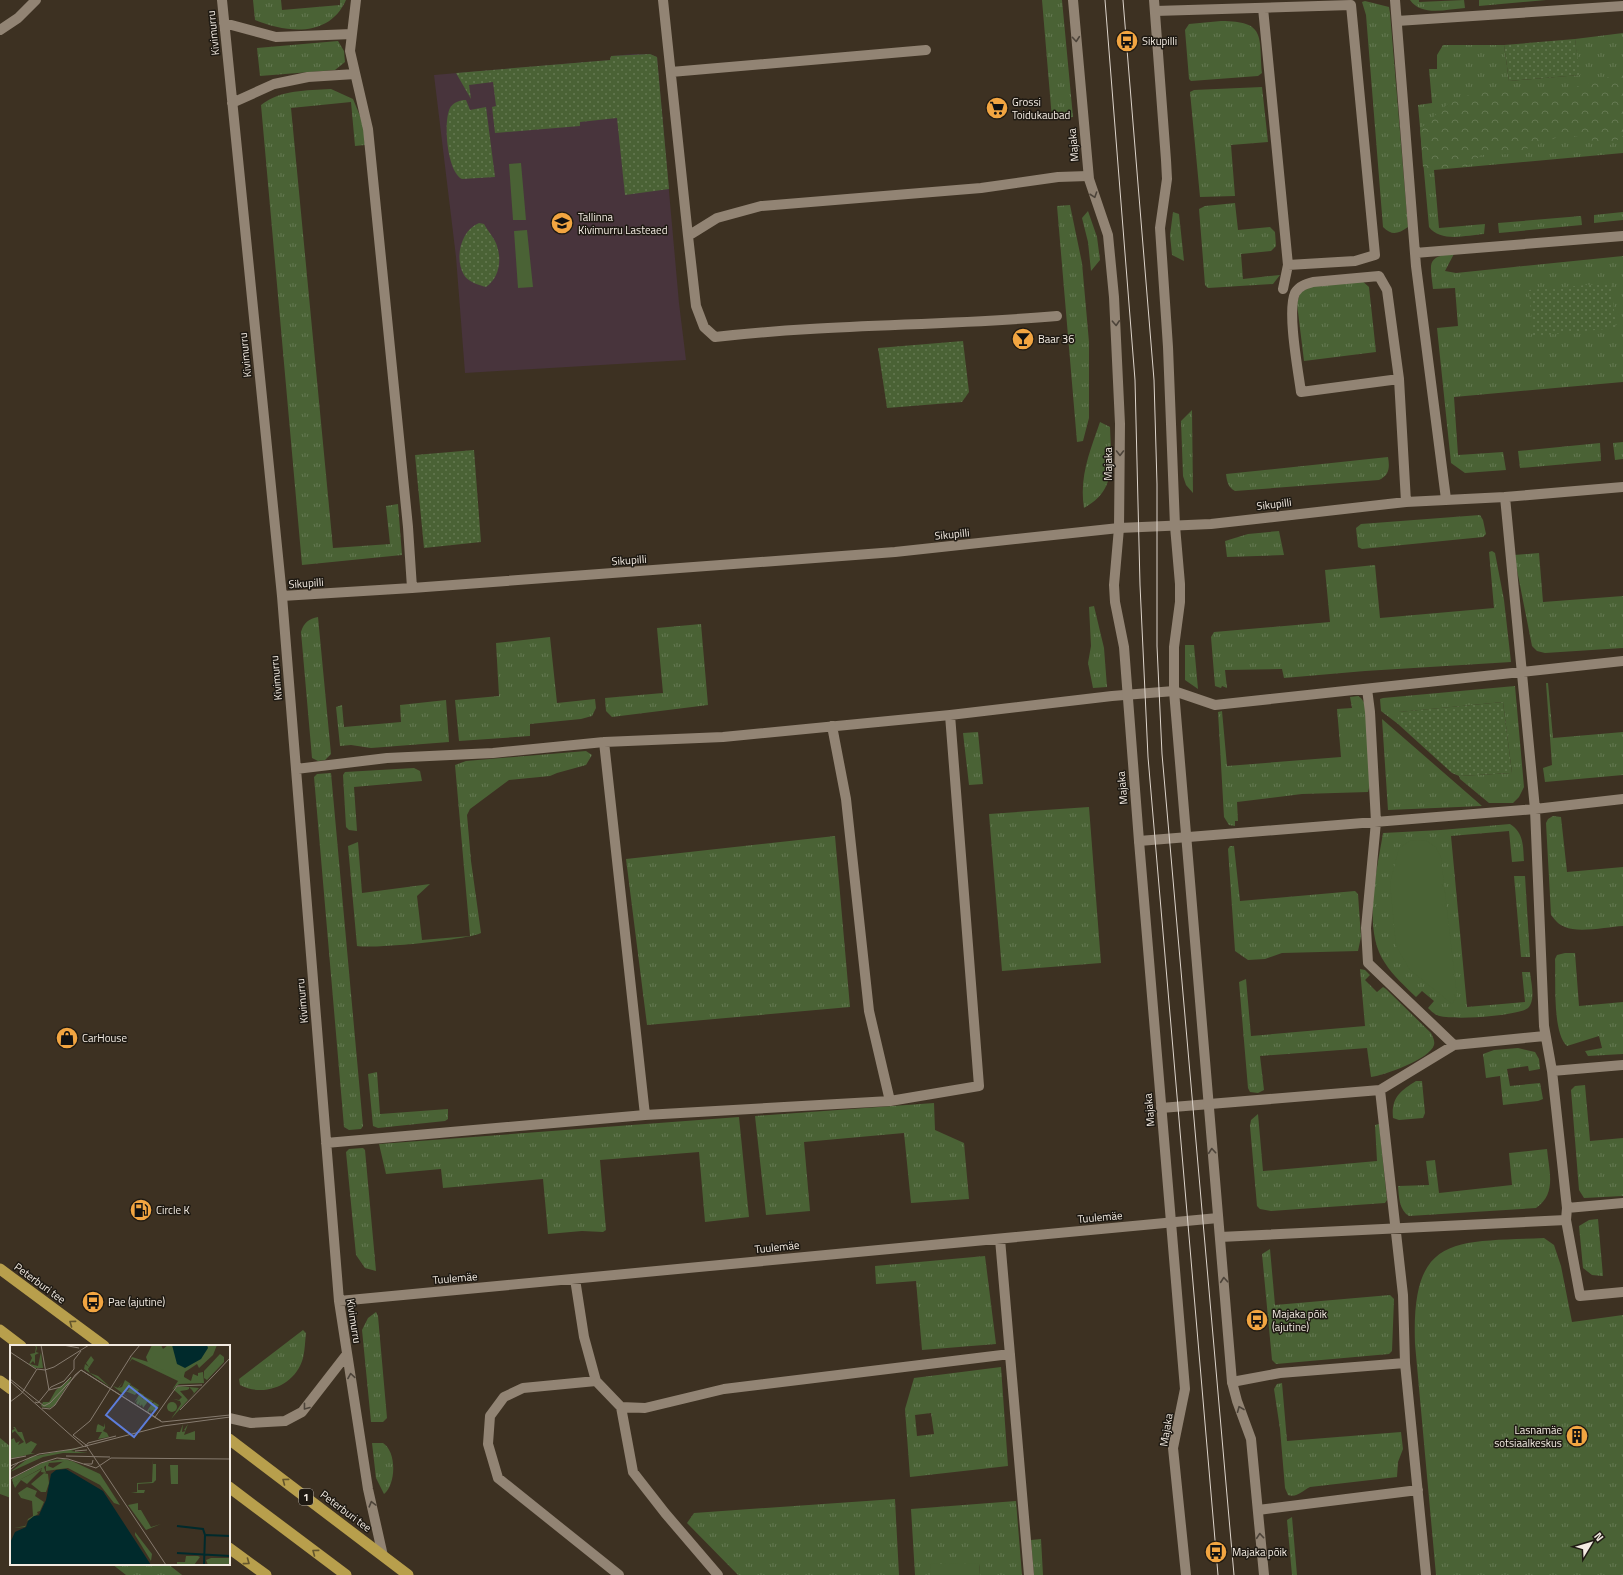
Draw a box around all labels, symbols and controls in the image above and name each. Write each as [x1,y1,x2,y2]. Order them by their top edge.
street label: Kivimurru [203,10,223,56]
bus stop icon: Sikupilli [1114,28,1140,54]
place label: Sikupilli [1142,33,1177,49]
one-way arrow [1072,36,1081,42]
place label: Grossi Toidukaubad [1012,94,1071,123]
supermarket icon: Grossi Toidukaubad [984,95,1010,121]
street label: Majaka [1064,127,1082,162]
one-way arrow [1090,192,1098,199]
place label: Tallinna Kivimurru Lasteaed [578,209,668,238]
school or university icon: Tallinna Kivimurru Lasteaed [549,210,575,236]
one-way arrow [1111,320,1120,326]
bar icon: Baar 36 [1010,326,1036,352]
place label: Baar 36 [1038,331,1074,347]
street label: Kivimurru [235,332,255,378]
street label: Majaka [1100,447,1116,481]
one-way arrow [1116,450,1124,456]
street label: Sikupilli [1256,494,1292,514]
street label: Sikupilli [934,524,970,544]
street label: Sikupilli [611,551,647,569]
street label: Sikupilli [288,574,324,592]
street label: Kivimurru [266,655,286,701]
street label: Majaka [1113,770,1131,805]
street label: Kivimurru [292,978,312,1024]
shop icon: CarHouse [54,1025,80,1051]
place label: CarHouse [82,1030,127,1046]
street label: Majaka [1140,1092,1158,1127]
one-way arrow [1208,1148,1217,1154]
fuel station icon: Circle K [128,1197,154,1223]
place label: Circle K [156,1202,190,1218]
street label: Tuulemäe [1077,1207,1123,1227]
street label: Tuulemäe [754,1237,801,1257]
street label: Peterburi tee [11,1259,70,1307]
street label: Tuulemäe [432,1268,478,1288]
one-way arrow [1219,1277,1228,1283]
bus stop icon: Pae (ajutine) [80,1289,106,1315]
place label: Pae (ajutine) [108,1294,165,1310]
street label: Kivimurru [343,1298,365,1345]
place label: Majaka põik (ajutine) [1272,1306,1328,1335]
bus stop icon: Majaka põik (ajutine) [1244,1307,1270,1333]
one-way arrow [70,1321,77,1328]
inset map [10,1345,230,1565]
one-way arrow [347,1373,356,1379]
one-way arrow [304,1402,311,1409]
one-way arrow [1237,1405,1245,1412]
street label: Majaka [1155,1412,1177,1448]
place label: Lasnamäe sotsiaalkeskus [1494,1422,1562,1451]
building icon: Lasnamäe sotsiaalkeskus [1564,1423,1590,1449]
one-way arrow [282,1479,289,1486]
street label: Peterburi tee [317,1486,375,1536]
road number: 1 [299,1489,313,1505]
one-way arrow [368,1501,377,1508]
north arrow [1571,1523,1611,1563]
text: N [1590,1529,1608,1545]
one-way arrow [1256,1533,1265,1539]
bus stop icon: Majaka põik [1203,1539,1229,1565]
place label: Majaka põik [1232,1544,1288,1560]
one-way arrow [313,1549,320,1556]
one-way arrow [243,1557,250,1564]

